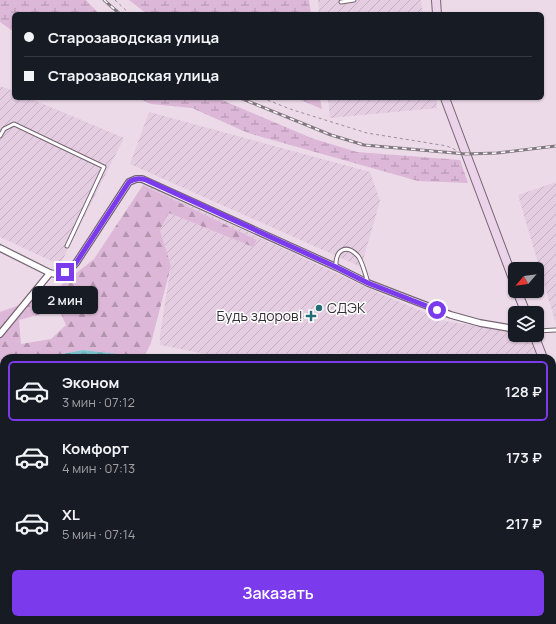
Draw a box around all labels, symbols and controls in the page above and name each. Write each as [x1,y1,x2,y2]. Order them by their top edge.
text: Старозаводская улица [48,27,219,48]
text: Старозаводская улица [48,65,219,86]
north arrow [508,262,544,298]
map controls [508,262,544,342]
route end [56,263,74,281]
callout: 2 мин [32,286,98,314]
text: 2 мин [47,291,83,309]
place label: СДЭК [327,298,366,317]
route start [428,301,446,319]
marker: СДЭК [314,303,324,313]
place label: Будь здоров! [217,306,303,325]
button: layers [508,306,544,342]
marker: Будь здоров! [306,311,316,321]
text: Эконом [62,372,119,393]
icon: car [14,373,50,409]
text: 128 ₽ [505,381,542,402]
text: 3 мин · 07:12 [62,393,135,411]
text: Комфорт [62,438,129,459]
icon: car [14,439,50,475]
text: 173 ₽ [506,447,542,468]
text: 4 мин · 07:13 [62,459,135,477]
text: XL [62,504,80,525]
icon: car [14,505,50,541]
text: 217 ₽ [506,513,542,534]
text: 5 мин · 07:14 [62,525,135,543]
button: Заказать [12,570,544,616]

